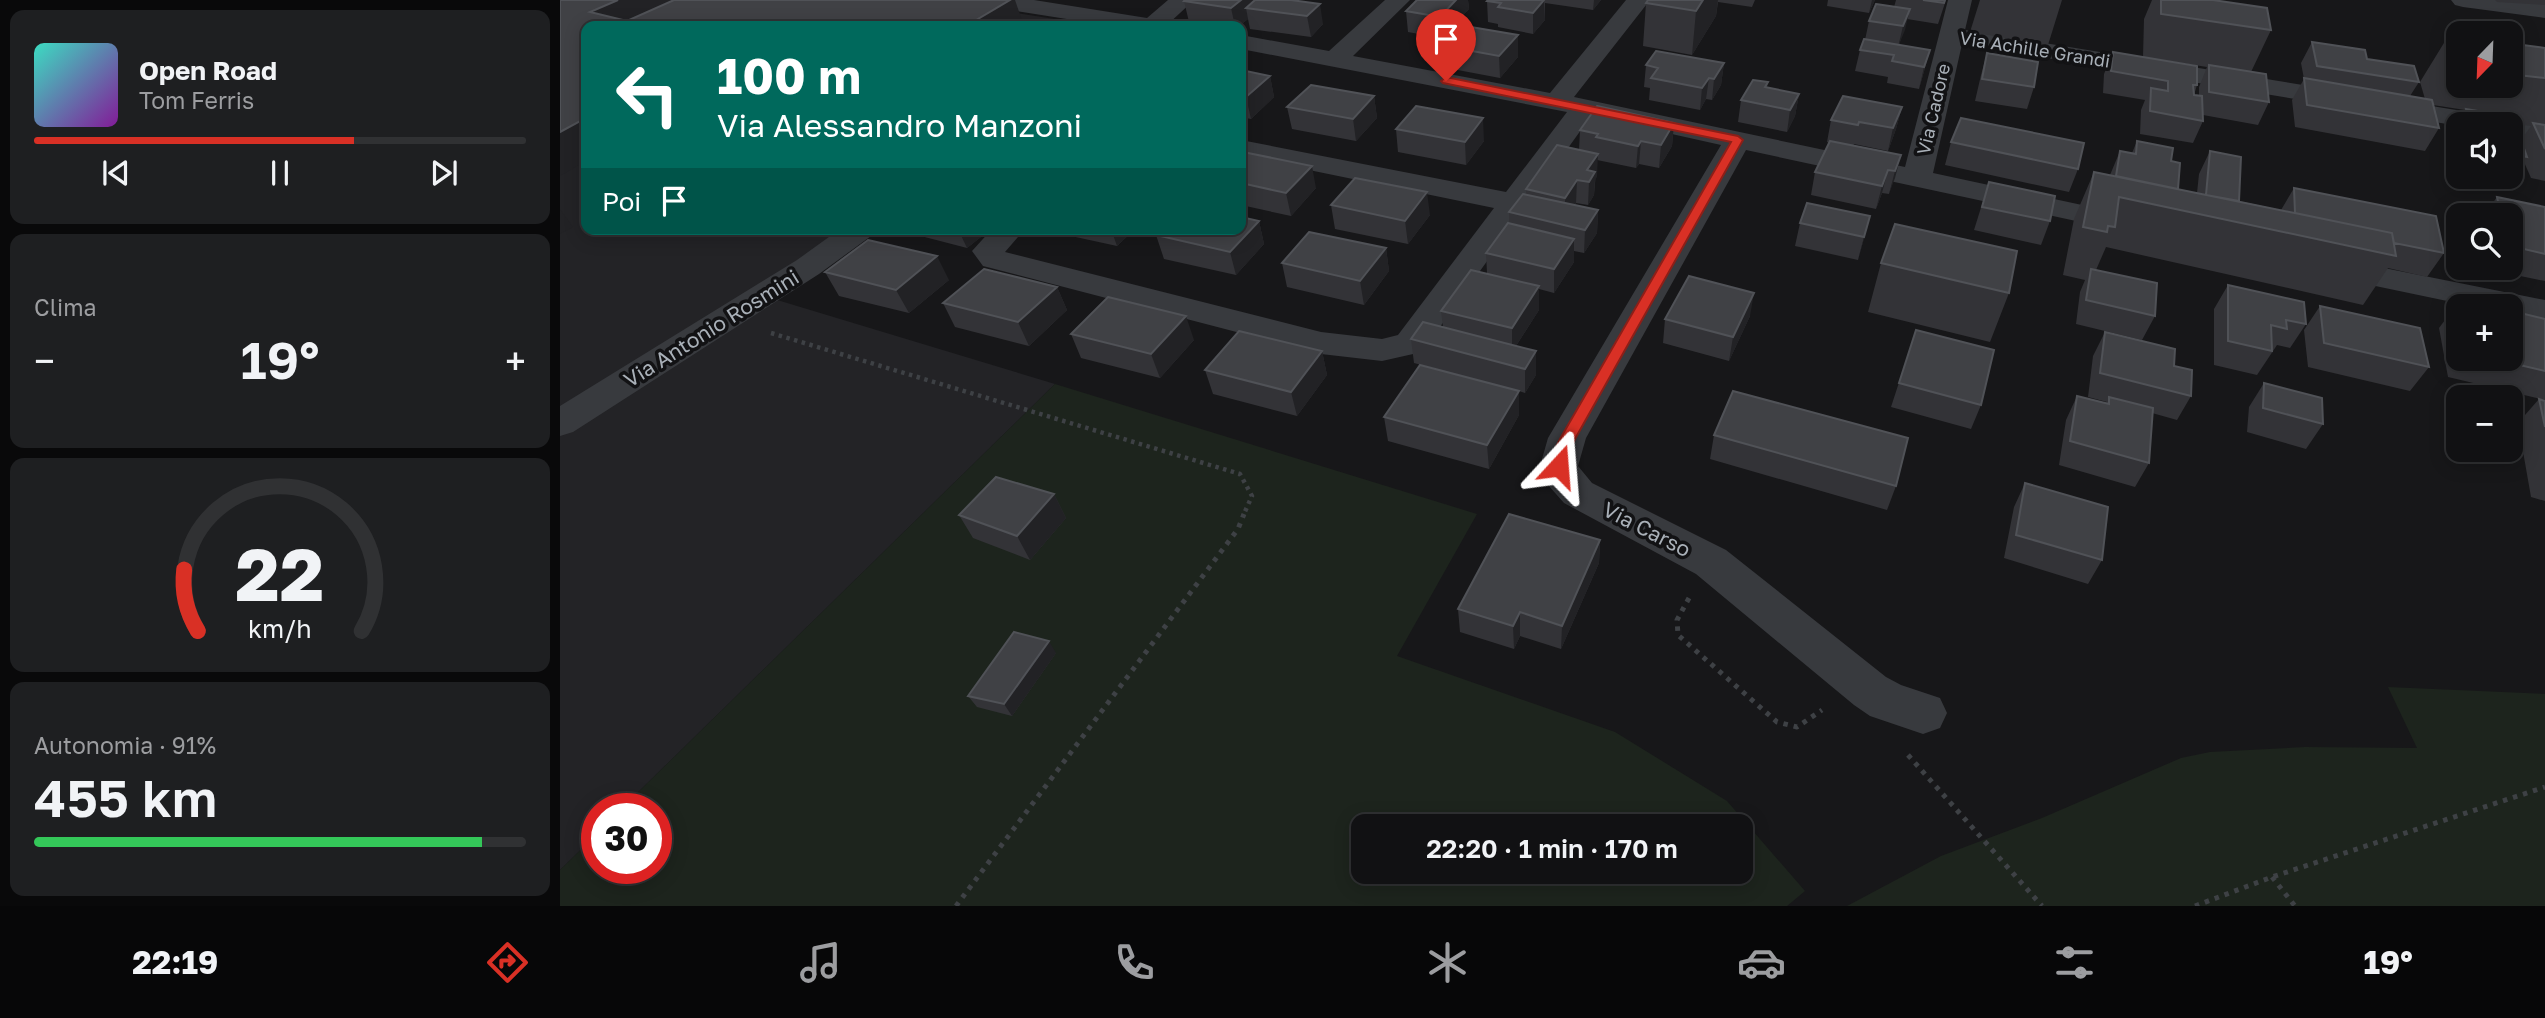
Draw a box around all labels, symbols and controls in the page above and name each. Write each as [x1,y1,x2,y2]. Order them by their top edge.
pin [1416,9,1476,81]
icon: arrive [1427,20,1465,58]
north arrow [2446,21,2524,98]
map controls [2446,21,2523,462]
street label: Via Achille Grandi [1958,26,2112,72]
text: 100 m [717,46,861,105]
icon: left [602,49,693,140]
text: Open Road [139,55,277,86]
street label: Via Cadore [1912,61,1954,157]
text: Tom Ferris [139,86,254,114]
text: Via Alessandro Manzoni [717,106,1082,144]
button: sound [2446,112,2523,189]
icon: previous [97,154,135,192]
icon: pause [261,154,299,192]
icon: next [425,154,463,192]
icon: arrive [655,182,693,220]
text: Poi [602,186,641,217]
button: search [2446,203,2523,280]
street label: Via Antonio Rosmini [619,264,803,392]
text: Clima [34,293,97,321]
button: + [2446,294,2523,371]
text: 19° [241,328,319,390]
text: − [34,338,55,383]
text: + [505,338,526,383]
button: − [2446,385,2523,462]
position arrow [1522,429,1596,503]
street label: Via Carso [1599,496,1695,562]
text: 22 [236,530,324,617]
text: km/h [248,613,312,644]
text: Autonomia · 91% [34,731,216,759]
text: 455 km [34,766,217,828]
speed limit sign: 30 [581,793,672,884]
text: 22:20 · 1 min · 170 m [1426,833,1678,864]
icon: directions [483,938,532,987]
icon: music [796,938,845,987]
icon: phone [1110,938,1159,987]
icon: climate [1423,938,1472,987]
icon: car [1737,938,1786,987]
icon: filters [2050,938,2099,987]
text: 22:19 [132,943,218,981]
text: 19° [2363,943,2413,981]

